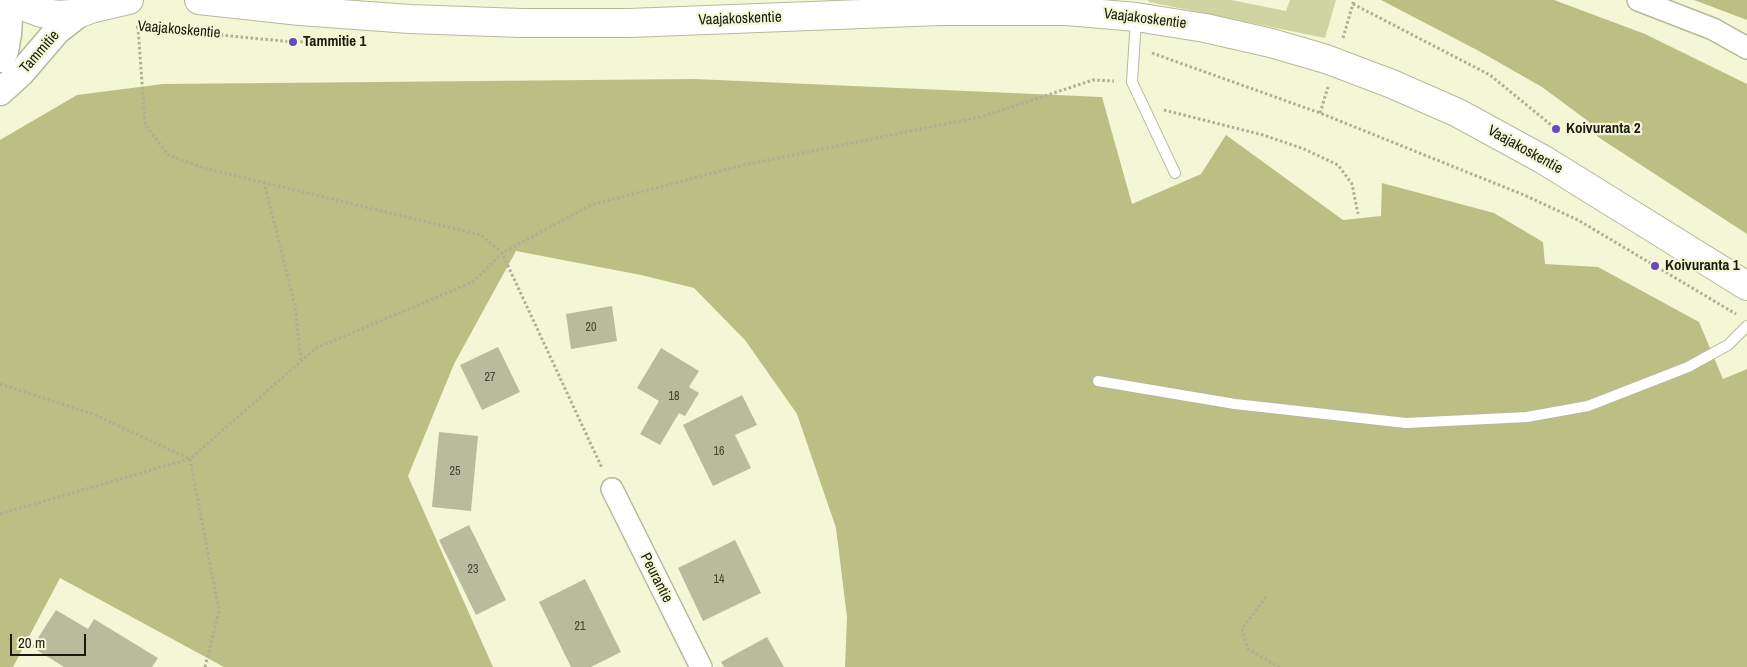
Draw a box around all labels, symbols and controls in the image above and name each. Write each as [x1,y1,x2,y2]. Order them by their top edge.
street label: Vaajakoskentie [1103,5,1187,33]
street label: Vaajakoskentie [698,9,782,29]
street label: Vaajakoskentie [137,17,221,43]
street label: Tammitie [17,27,63,77]
place label: Tammitie 1 [303,33,366,51]
marker: Tammitie 1 [287,36,299,48]
place label: Koivuranta 2 [1566,120,1641,138]
street label: Vaajakoskentie [1484,122,1566,178]
marker: Koivuranta 2 [1550,123,1562,135]
place label: Koivuranta 1 [1665,257,1740,275]
marker: Koivuranta 1 [1649,260,1661,272]
house number: 20 [586,321,596,335]
house number: 27 [485,371,495,385]
house number: 18 [669,390,679,404]
house number: 16 [714,445,724,459]
house number: 25 [450,465,460,479]
street label: Peurantie [636,550,676,606]
house number: 23 [468,563,478,577]
house number: 14 [714,573,724,587]
house number: 21 [575,620,585,634]
scale bar [12,624,89,656]
text: 20 m [18,632,45,653]

